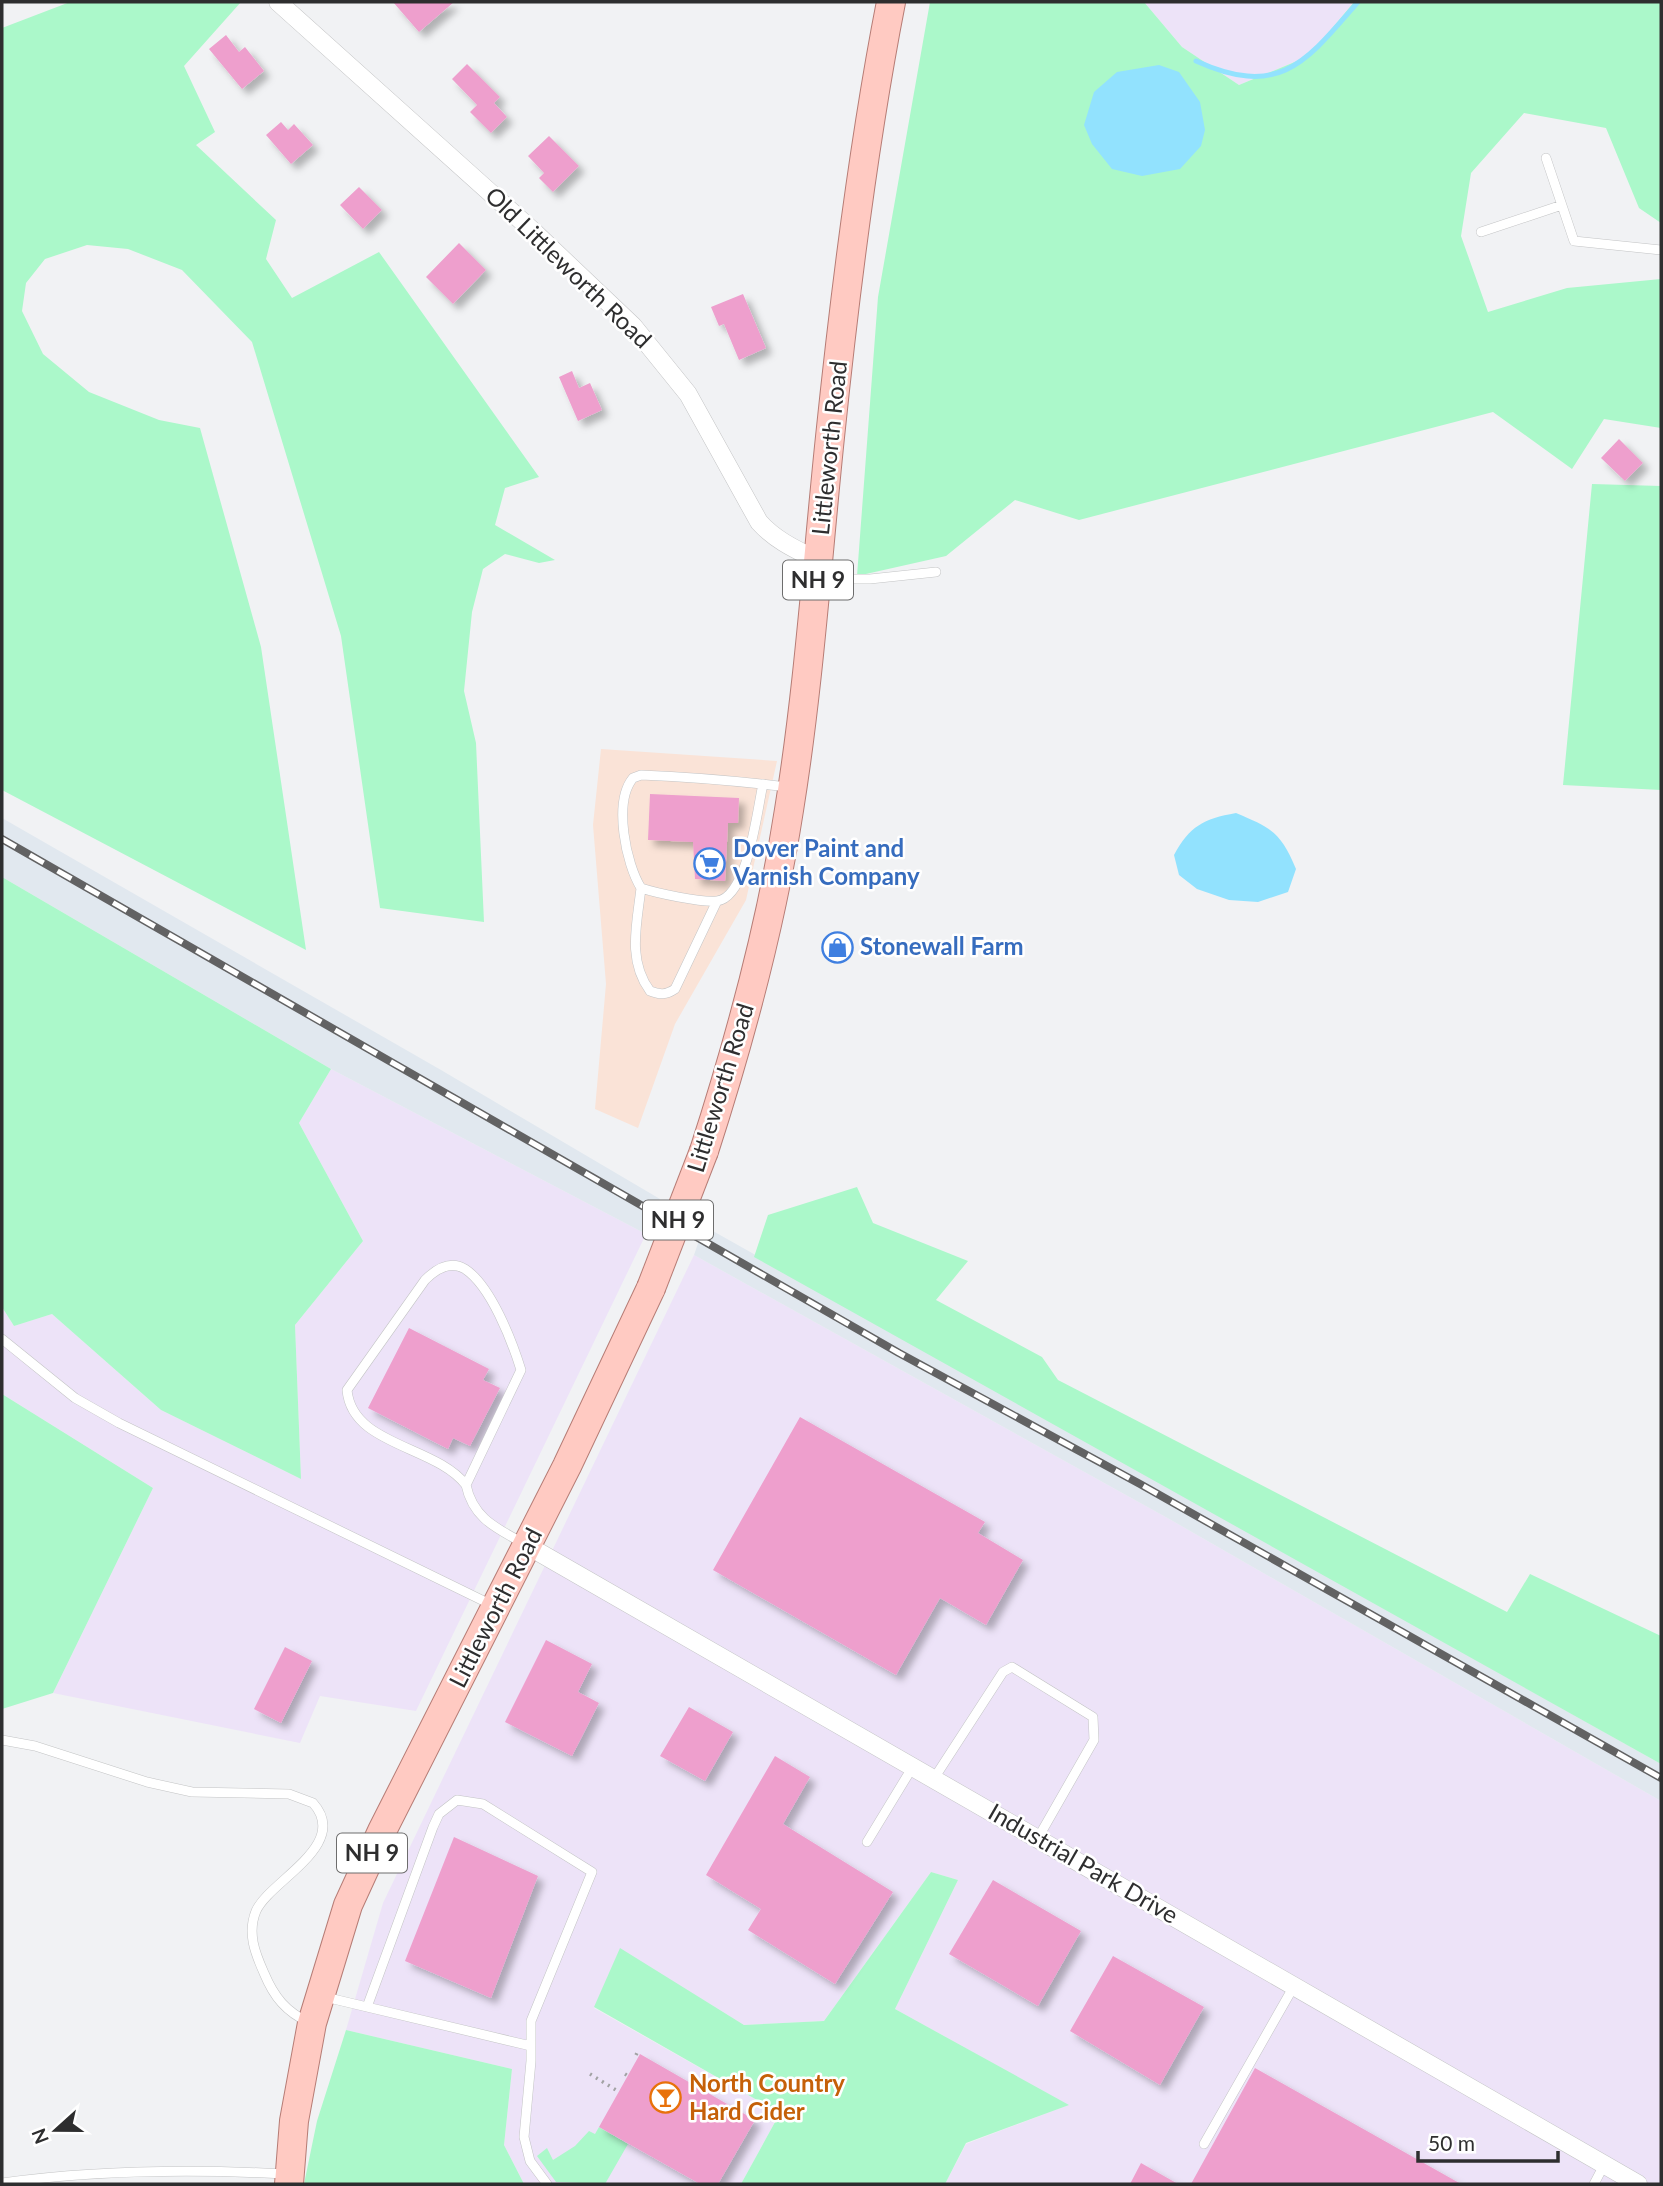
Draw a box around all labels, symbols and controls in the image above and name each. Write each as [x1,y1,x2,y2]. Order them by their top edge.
street label: Old Littleworth Road [480,180,658,354]
street label: Littleworth Road [805,359,852,536]
road number: NH 9 [783,560,853,600]
place label: Dover Paint and Varnish Company [732,833,920,890]
supermarket icon: Dover Paint and Varnish Company [693,846,727,880]
shop icon: Stonewall Farm [820,930,854,964]
place label: Stonewall Farm [860,931,1024,960]
street label: Littleworth Road [680,1000,759,1176]
road number: NH 9 [643,1200,713,1240]
street label: Littleworth Road [442,1523,547,1692]
street label: Industrial Park Drive [984,1797,1184,1929]
road number: NH 9 [337,1834,407,1872]
place label: North Country Hard Cider [689,2068,845,2125]
bar icon: North Country Hard Cider [649,2081,683,2115]
north arrow [21,2095,91,2165]
scale bar [1418,2120,1558,2164]
text: N [26,2125,53,2147]
text: 50 m [1428,2130,1475,2155]

